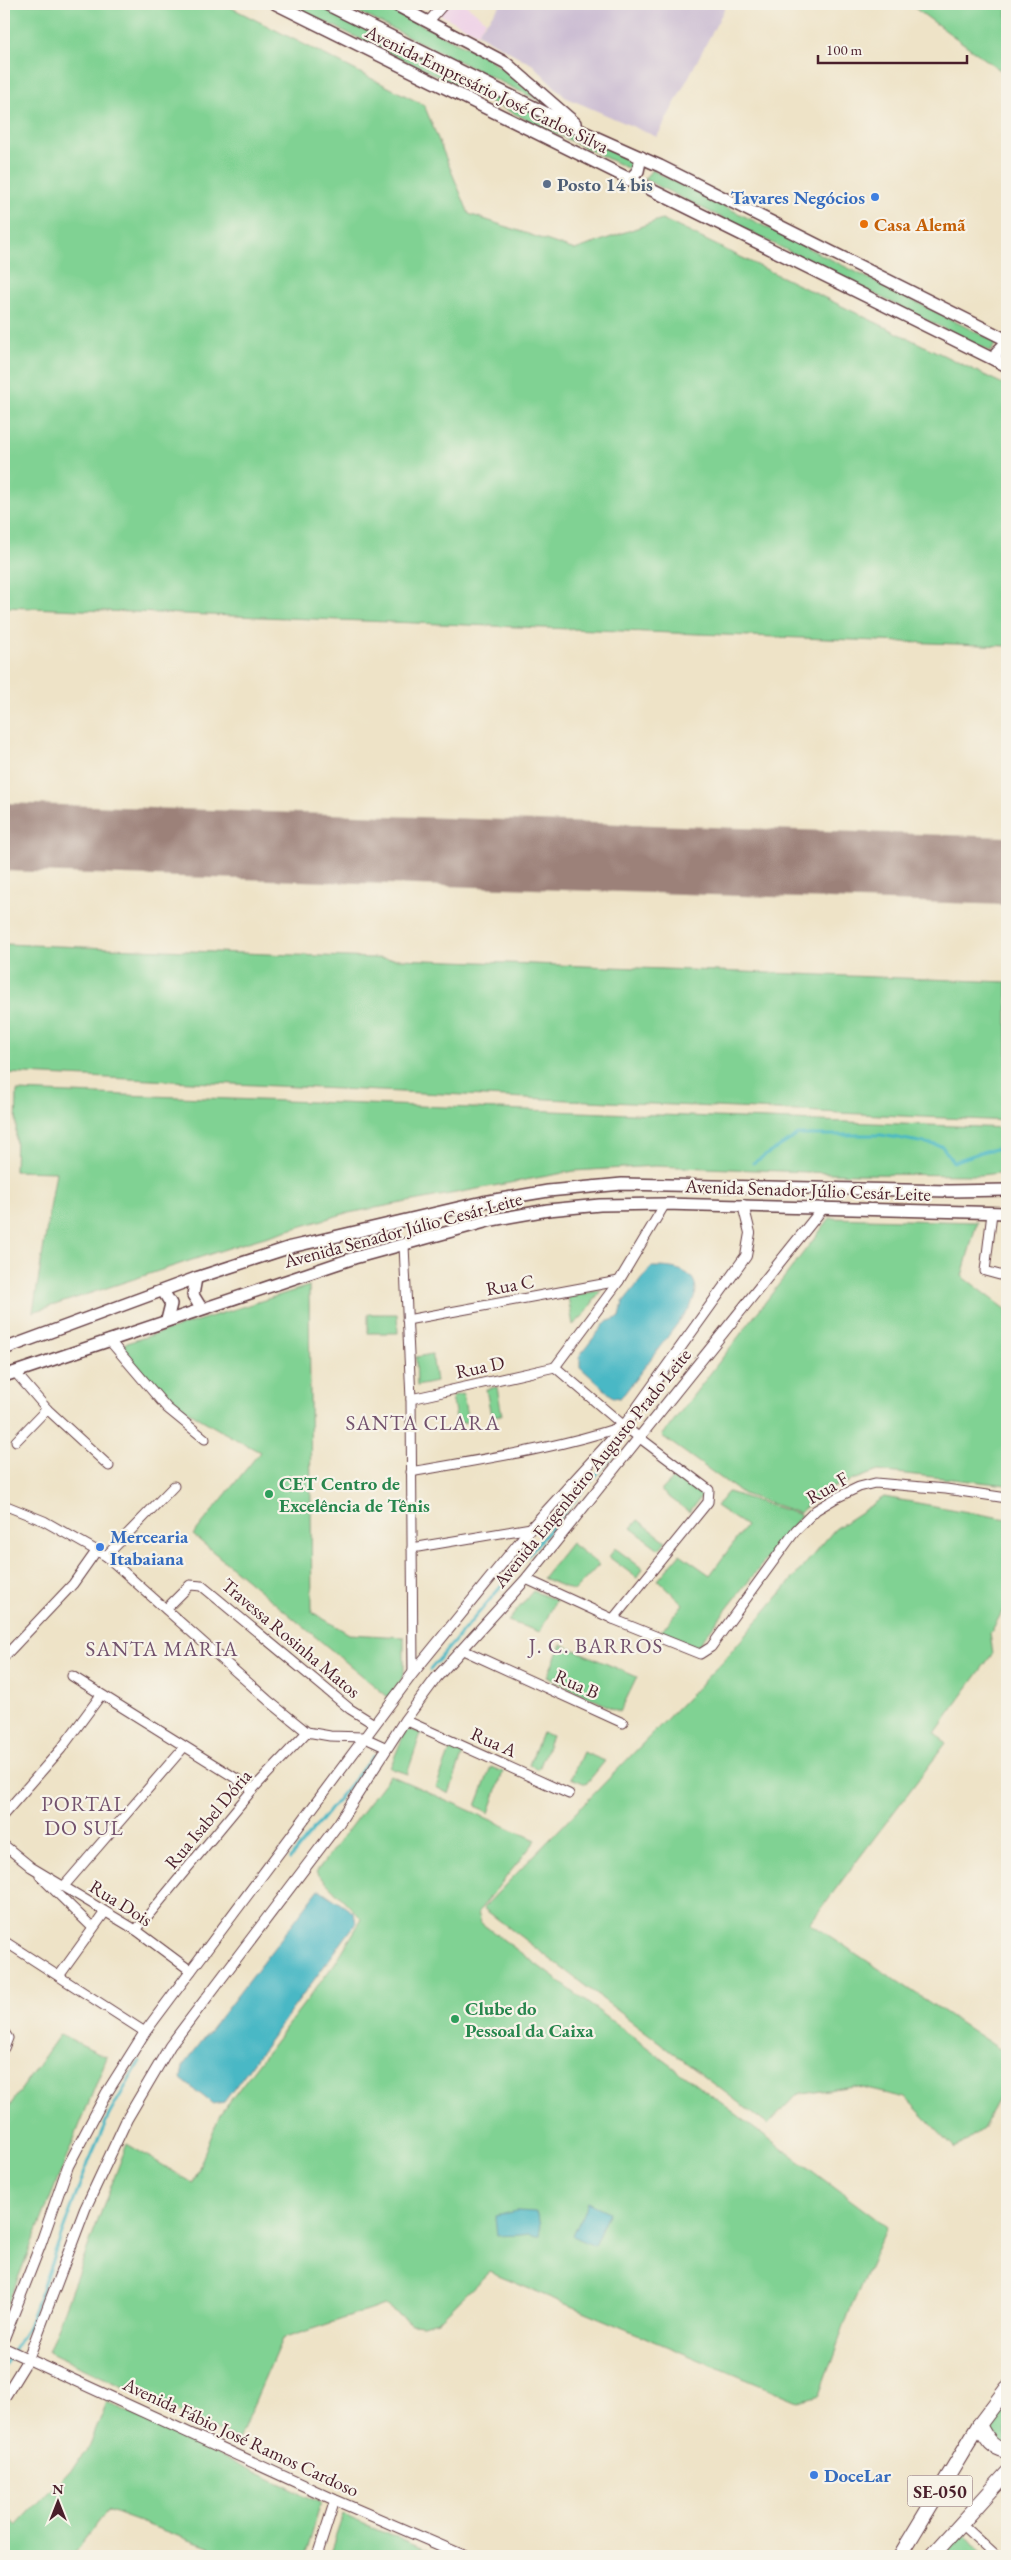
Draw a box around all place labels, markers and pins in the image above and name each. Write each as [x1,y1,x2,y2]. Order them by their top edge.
place label: Posto 14 bis [557,172,653,197]
marker: Posto 14 bis [541,178,553,190]
place label: Tavares Negócios [730,185,865,210]
marker: Tavares Negócios [869,191,881,203]
place label: Casa Alemã [874,212,966,237]
marker: Casa Alemã [858,218,870,230]
place label: CET Centro de Excelência de Tênis [279,1471,430,1518]
marker: CET Centro de Excelência de Tênis [263,1488,275,1500]
place label: Mercearia Itabaiana [110,1524,189,1571]
marker: Mercearia Itabaiana [94,1541,106,1553]
place label: Clube do Pessoal da Caixa [465,1996,594,2043]
marker: Clube do Pessoal da Caixa [449,2013,461,2025]
place label: DoceLar [824,2463,891,2488]
marker: DoceLar [808,2469,820,2481]

